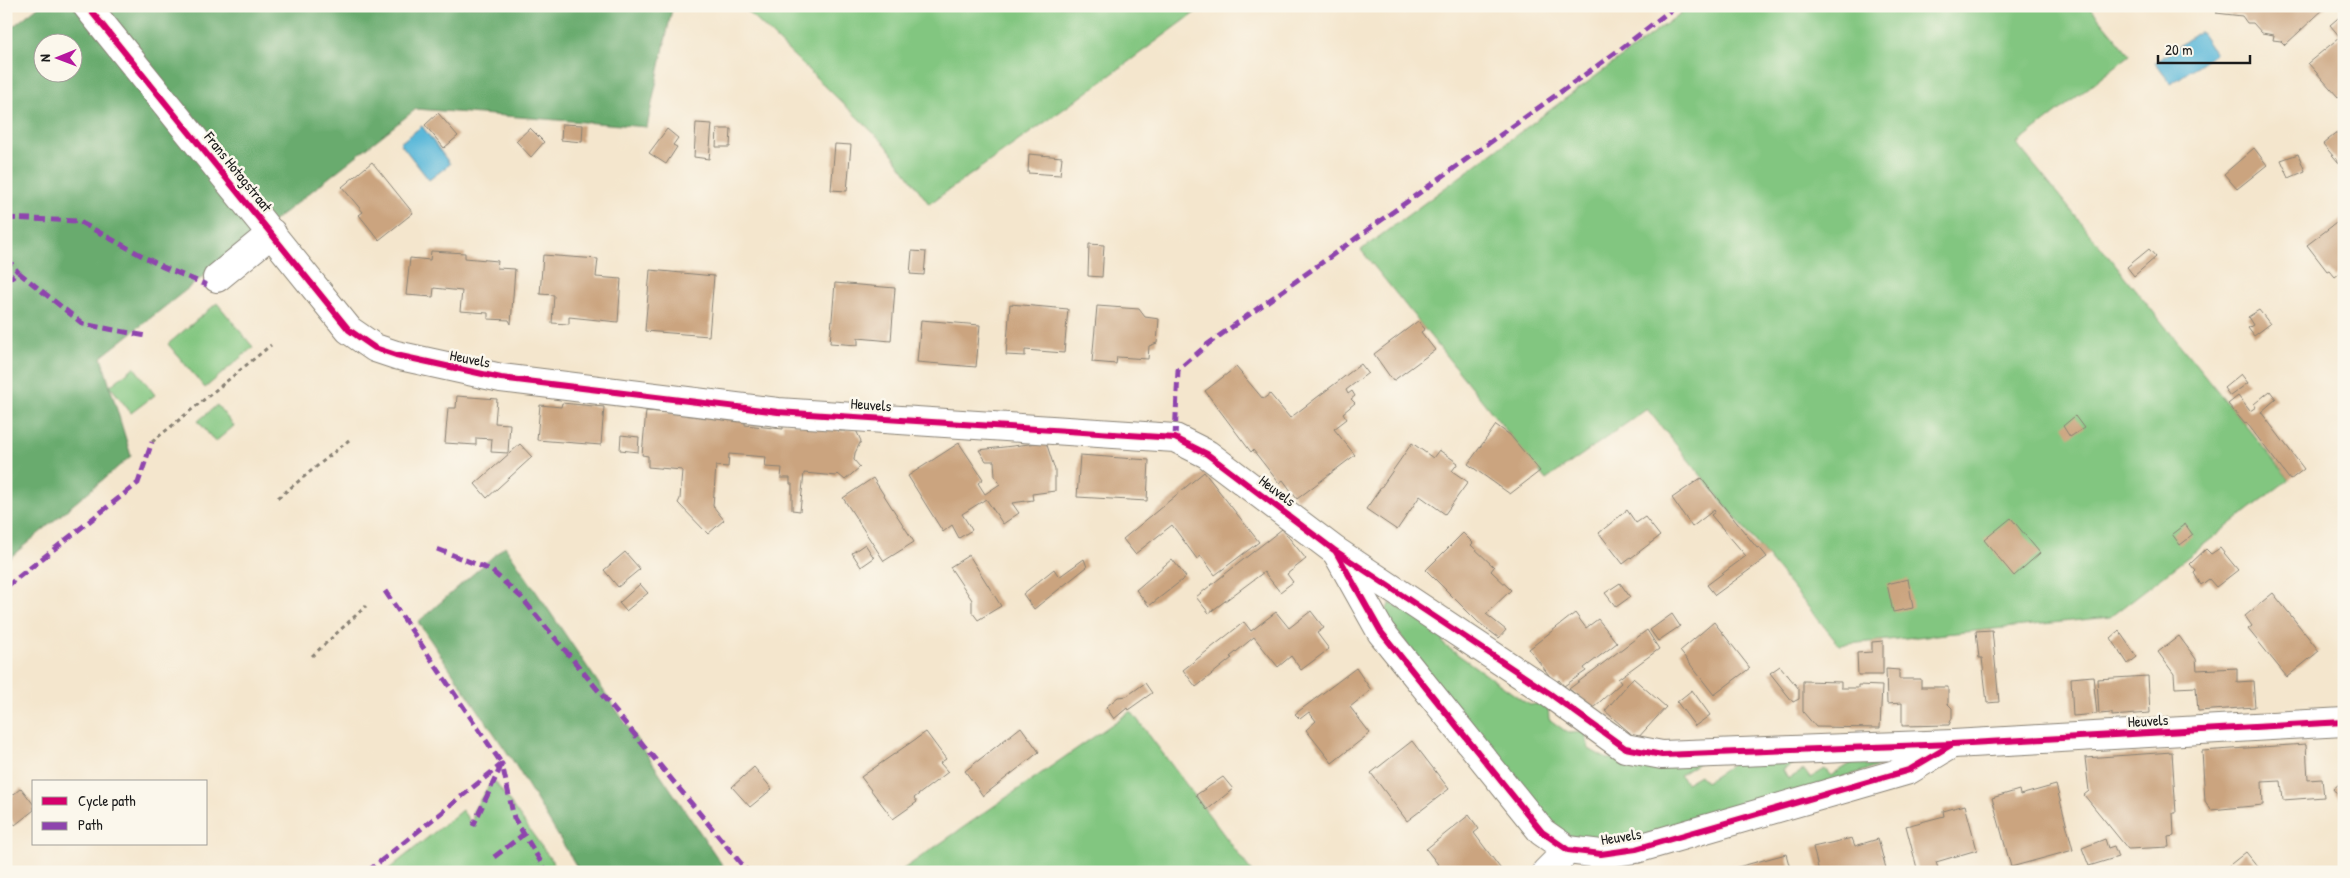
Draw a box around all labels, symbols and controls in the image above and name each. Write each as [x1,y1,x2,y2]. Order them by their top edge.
north arrow [32,32,82,82]
scale bar [2158,32,2250,64]
text: 20 m [2165,39,2192,60]
text: N [35,54,54,62]
street label: Frans Hotagstraat [199,126,278,217]
street label: Heuvels [448,344,492,373]
street label: Heuvels [850,393,892,416]
street label: Heuvels [1255,470,1300,511]
street label: Heuvels [2127,709,2169,732]
legend [32,780,208,846]
text: Cycle path [78,790,136,811]
text: Path [78,814,103,835]
street label: Heuvels [1599,823,1643,850]

